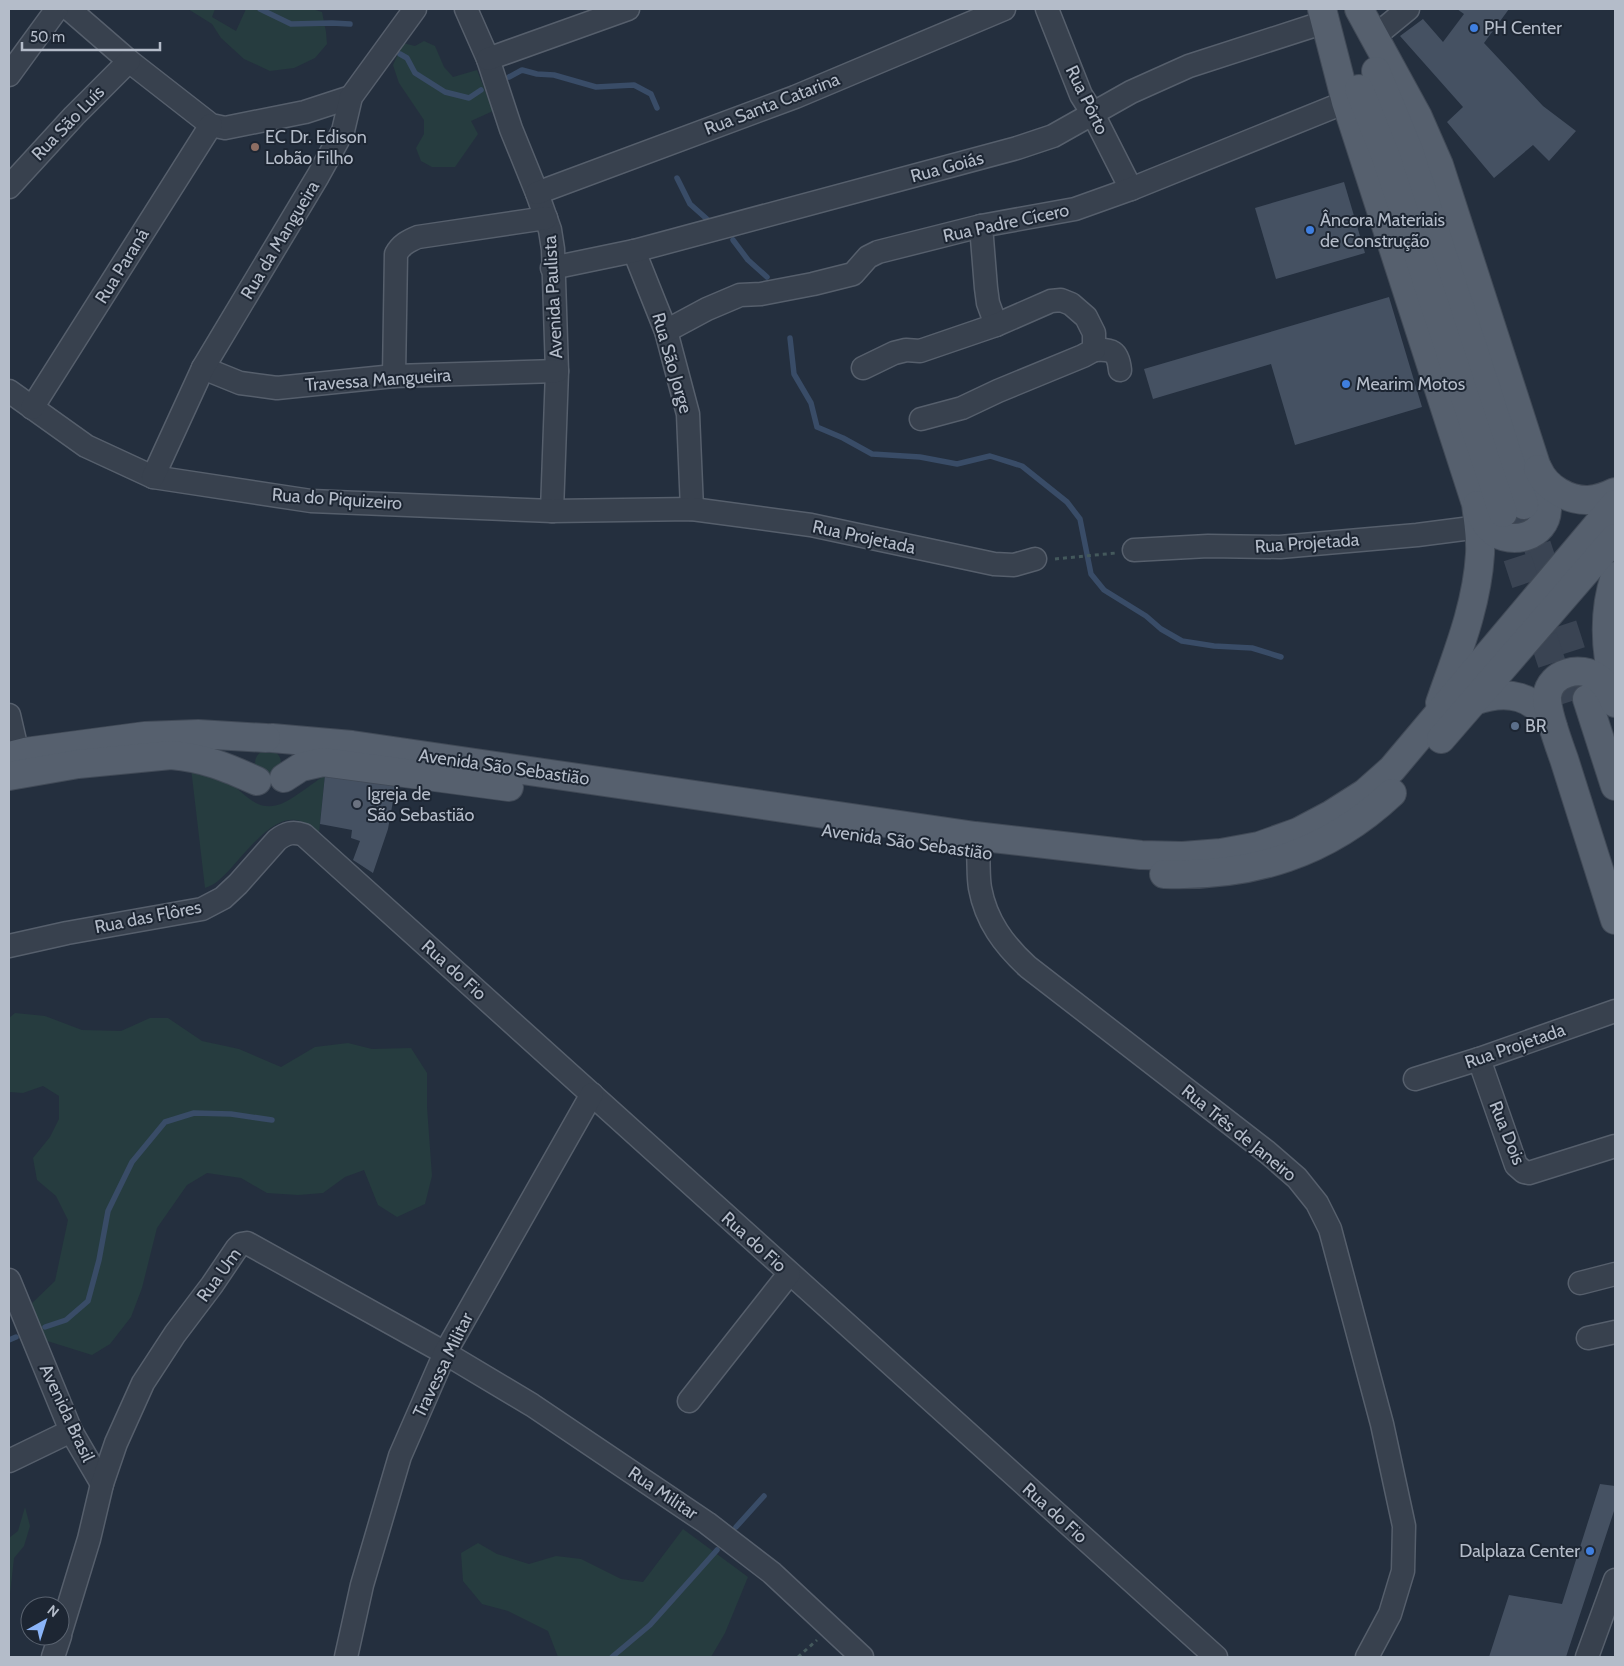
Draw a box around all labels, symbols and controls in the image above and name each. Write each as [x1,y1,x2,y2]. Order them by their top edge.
place label: PH Center [1484,17,1562,39]
scale bar [22,20,160,52]
marker: PH Center [1468,22,1480,34]
text: 50 m [30,28,65,46]
street label: Rua Pôrto [1061,62,1113,138]
street label: Rua Santa Catarina [701,68,843,140]
street label: Rua São Luís [27,81,109,165]
place label: EC Dr. Edison Lobão Filho [265,126,367,169]
marker: EC Dr. Edison Lobão Filho [249,141,261,153]
street label: Rua Goiás [908,147,986,187]
street label: Rua da Mangueira [236,176,324,303]
street label: Rua Padre Cícero [941,199,1071,247]
place label: Âncora Materiais de Construção [1320,209,1445,252]
street label: Rua Paraná [90,224,154,308]
marker: Âncora Materiais de Construção [1304,224,1316,236]
street label: Avenida Paulista [539,235,567,359]
street label: Rua São Jorge [647,310,697,416]
street label: Travessa Mangueira [304,364,452,396]
place label: Mearim Motos [1356,373,1465,395]
marker: Mearim Motos [1340,378,1352,390]
street label: Rua do Piquizeiro [271,483,403,515]
street label: Rua Projetada [811,515,918,559]
street label: Rua Projetada [1254,528,1360,558]
place label: BR [1525,715,1547,737]
marker: BR [1509,720,1521,732]
street label: Avenida São Sebastião [417,744,591,790]
place label: Igreja de São Sebastião [367,783,474,826]
marker: Igreja de São Sebastião [351,798,363,810]
street label: Avenida São Sebastião [820,819,994,865]
street label: Rua das Flôres [93,896,203,938]
street label: Rua do Fio [417,935,491,1005]
street label: Rua Projetada [1462,1018,1568,1073]
street label: Rua Três de Janeiro [1177,1080,1301,1186]
street label: Rua Dois [1484,1098,1530,1168]
street label: Rua do Fio [717,1207,791,1277]
street label: Rua Um [192,1244,246,1306]
street label: Travessa Militar [408,1309,478,1421]
street label: Avenida Brasil [35,1361,100,1466]
street label: Rua Militar [624,1462,702,1525]
street label: Rua do Fio [1018,1478,1092,1548]
place label: Dalplaza Center [1459,1540,1580,1562]
marker: Dalplaza Center [1584,1545,1596,1557]
north arrow [20,1596,70,1646]
text: N [44,1601,63,1621]

